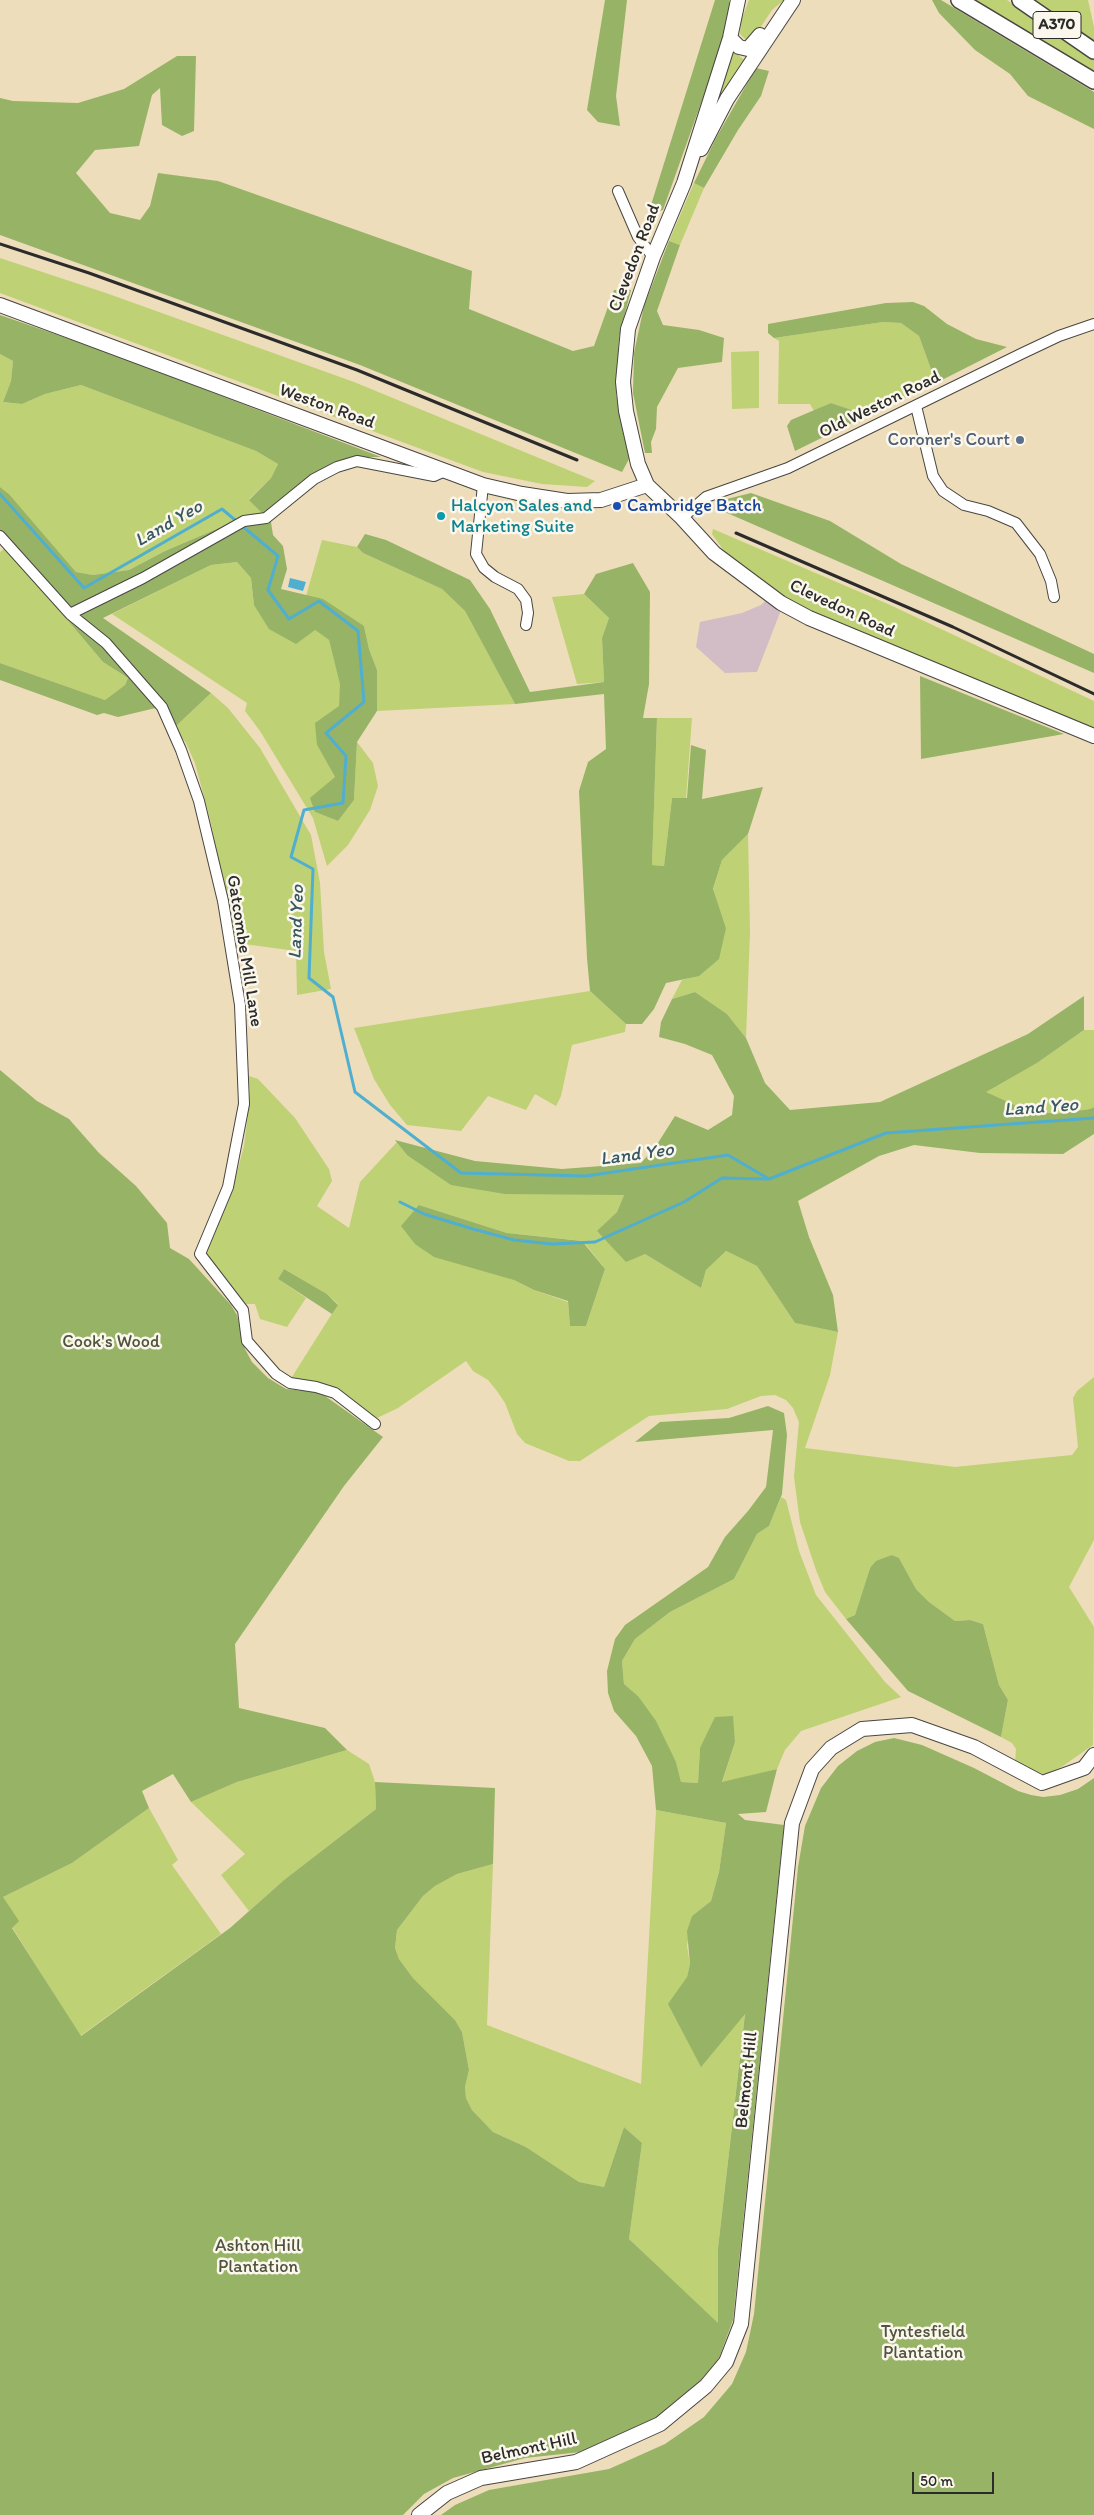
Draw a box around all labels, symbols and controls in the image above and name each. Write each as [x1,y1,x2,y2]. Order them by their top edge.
road number: A370 [1033,12,1081,38]
street label: Clevedon Road [604,201,666,315]
street label: Old Weston Road [816,366,944,444]
street label: Weston Road [276,380,378,434]
place label: Coroner's Court [888,429,1010,451]
marker: Coroner's Court [1014,434,1026,446]
place label: Halcyon Sales and Marketing Suite [451,495,592,538]
place label: Cambridge Batch [627,495,761,517]
water label: Land Yeo [131,496,207,552]
marker: Cambridge Batch [611,500,623,512]
marker: Halcyon Sales and Marketing Suite [435,510,447,522]
street label: Clevedon Road [786,575,898,643]
street label: Gatcombe Mill Lane [221,874,267,1028]
water label: Land Yeo [284,885,310,959]
water label: Land Yeo [1003,1094,1079,1122]
water label: Land Yeo [599,1139,675,1171]
park label: Cook's Wood [62,1331,160,1353]
street label: Belmont Hill [731,2031,763,2129]
park label: Ashton Hill Plantation [215,2235,301,2278]
park label: Tyntesfield Plantation [881,2321,965,2364]
street label: Belmont Hill [479,2428,579,2470]
scale bar [914,2462,996,2494]
text: 50 m [920,2472,953,2490]

